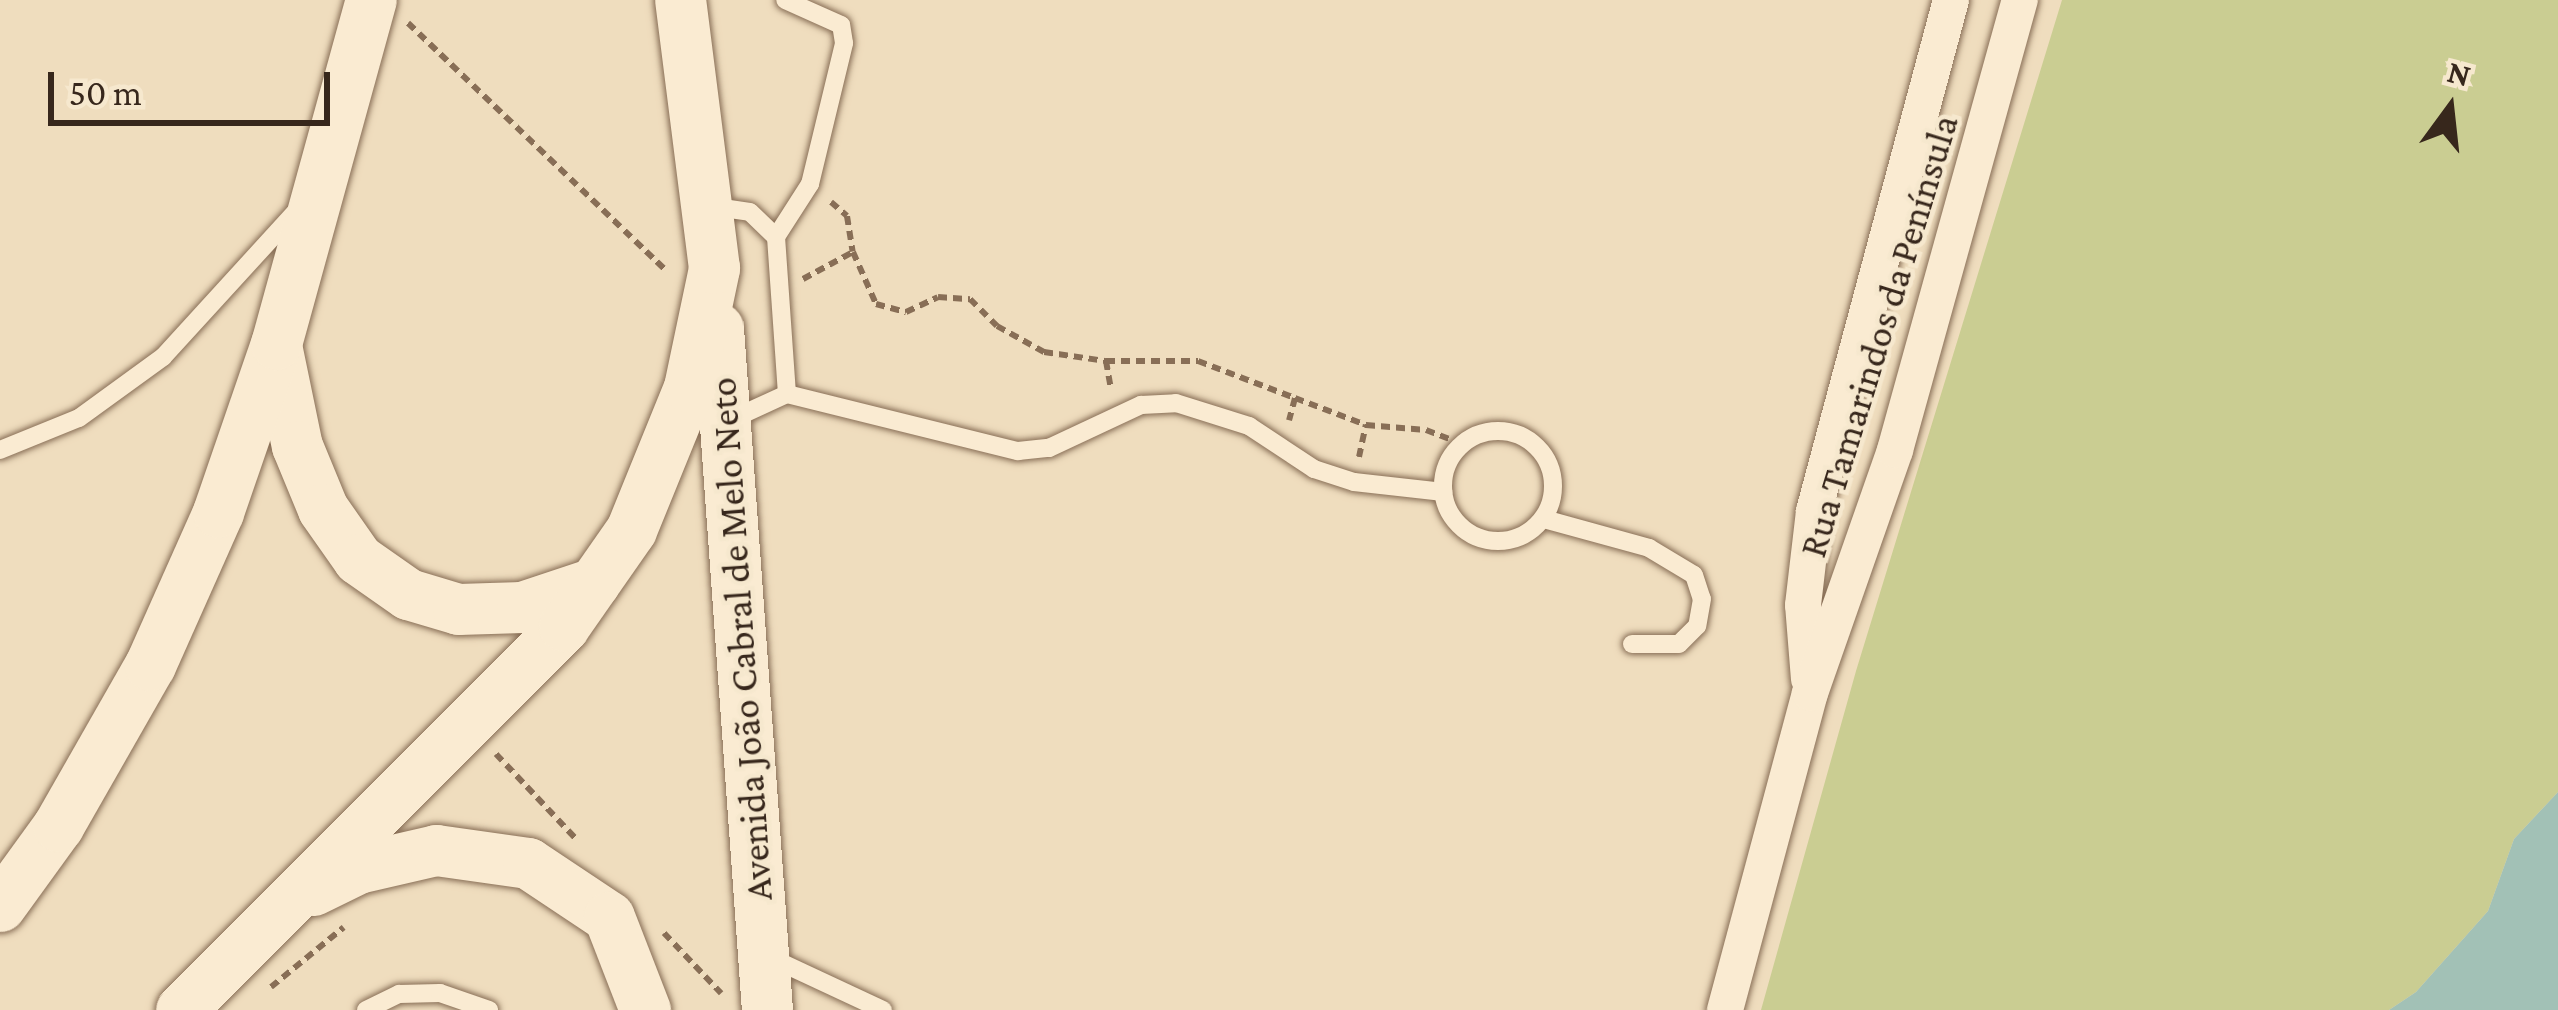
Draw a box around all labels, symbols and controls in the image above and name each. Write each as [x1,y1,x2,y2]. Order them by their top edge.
scale bar [54,48,336,122]
north arrow [2390,48,2510,168]
text: N [2444,52,2475,94]
text: 50 m [69,73,142,113]
street label: Rua Tamarindos da Península [1789,109,1969,563]
street label: Avenida João Cabral de Melo Neto [699,376,783,902]

